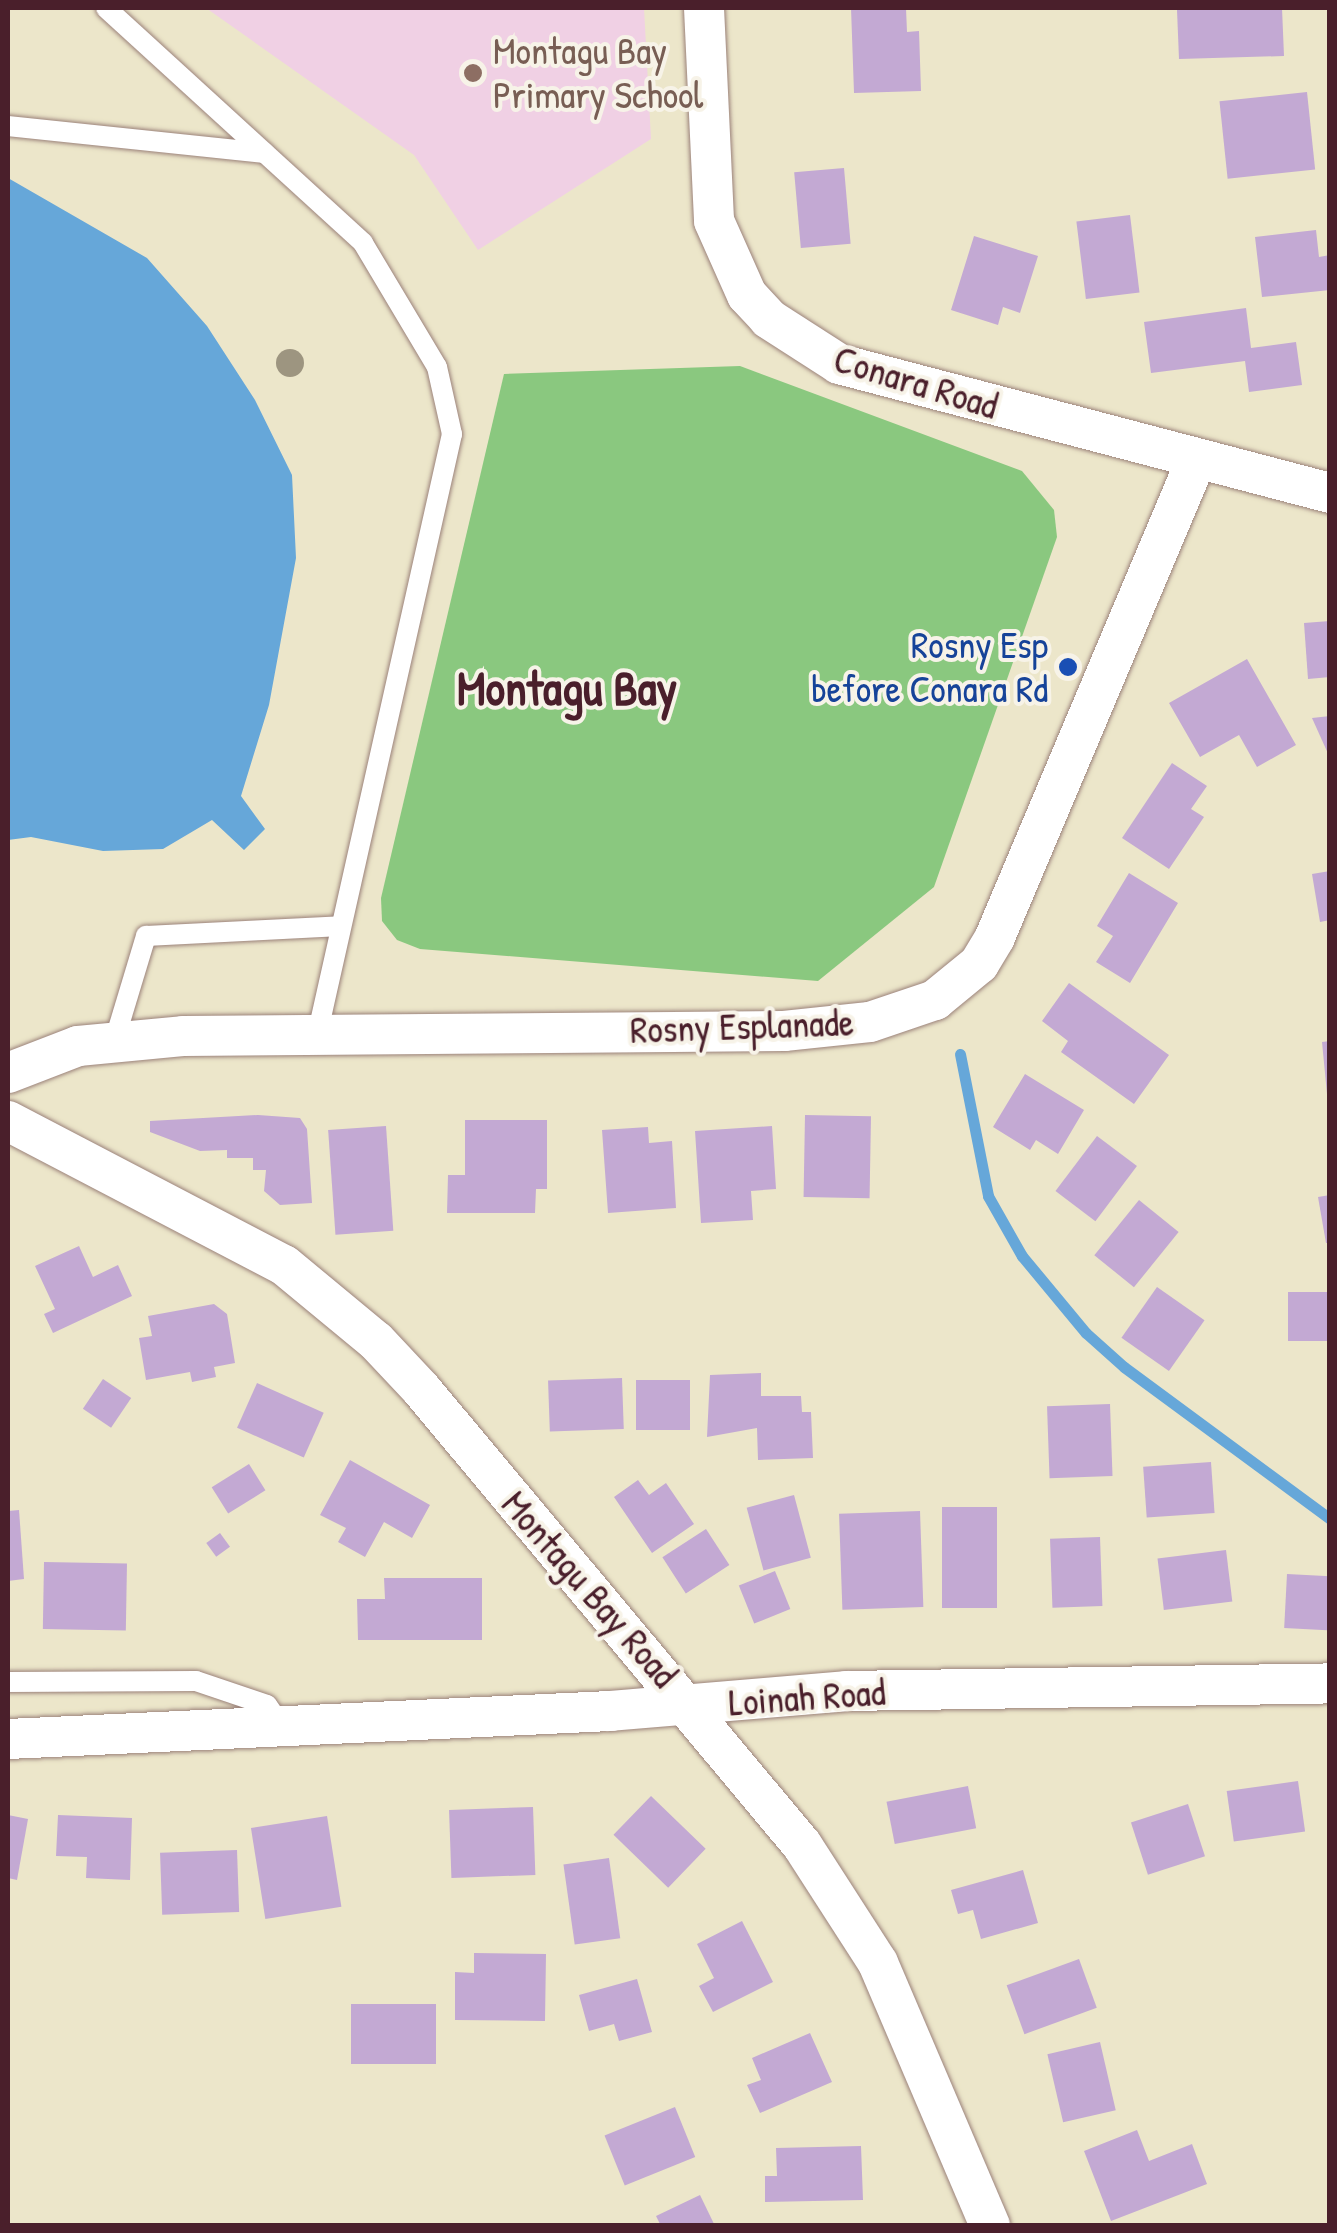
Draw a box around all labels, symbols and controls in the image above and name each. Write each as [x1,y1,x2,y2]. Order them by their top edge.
place label: Montagu Bay Primary School [493,28,703,117]
marker: Montagu Bay Primary School [462,62,484,84]
street label: Conara Road [829,336,1003,428]
place label: Rosny Esp before Conara Rd [811,622,1048,712]
marker: Rosny Esp before Conara Rd [1057,656,1079,678]
district label: Montagu Bay [457,659,677,717]
street label: Rosny Esplanade [629,999,855,1053]
street label: Montagu Bay Road [492,1482,688,1696]
street label: Loinah Road [727,1669,887,1725]

